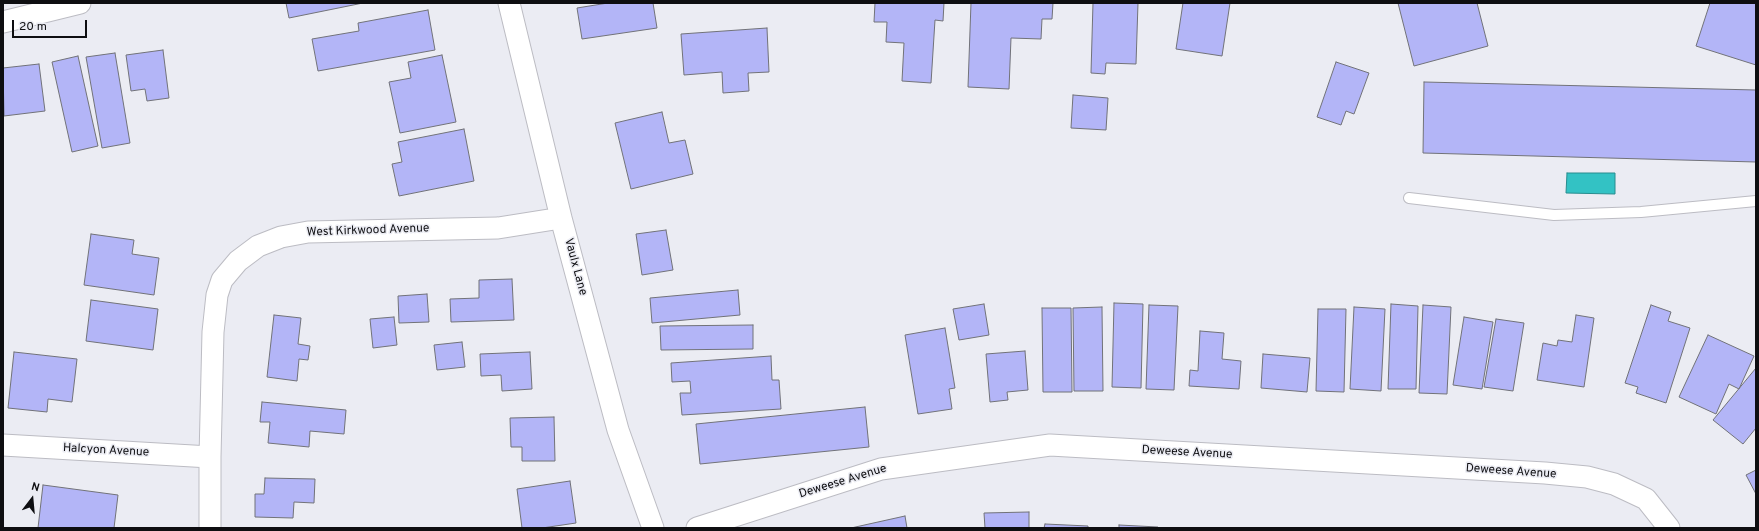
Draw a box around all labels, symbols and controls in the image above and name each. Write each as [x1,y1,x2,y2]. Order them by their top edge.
scale bar [14,12,89,38]
text: 20 m [19,19,47,35]
street label: West Kirkwood Avenue [306,222,430,240]
street label: Vaulx Lane [560,237,590,297]
street label: Halcyon Avenue [63,442,149,460]
street label: Deweese Avenue [1141,443,1233,463]
street label: Deweese Avenue [797,462,889,502]
street label: Deweese Avenue [1465,462,1557,482]
north arrow [12,479,52,519]
text: N [30,480,41,495]

